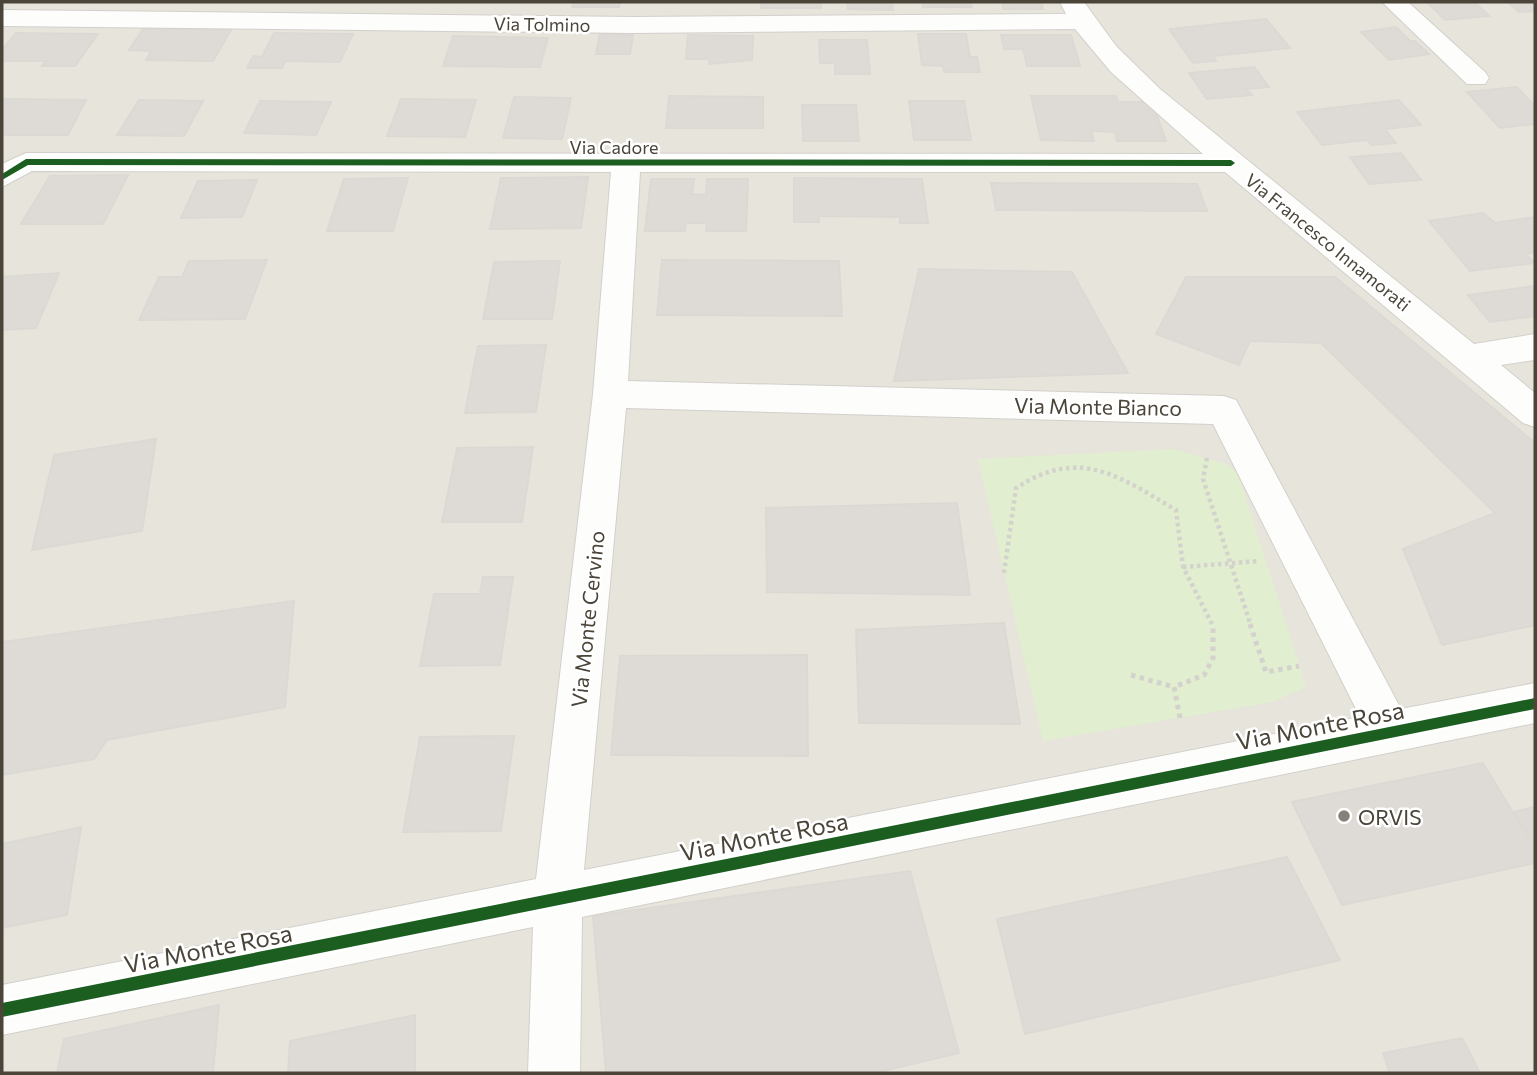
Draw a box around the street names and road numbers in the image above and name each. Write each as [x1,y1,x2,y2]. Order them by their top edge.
street label: Via Tolmino [493,12,591,36]
street label: Via Cadore [569,136,659,158]
street label: Via Francesco Innamorati [1241,169,1415,315]
street label: Via Monte Bianco [1014,392,1182,420]
street label: Via Monte Cervino [565,529,609,709]
street label: Via Monte Rosa [1234,694,1406,756]
street label: Via Monte Rosa [678,805,850,867]
street label: Via Monte Rosa [122,917,294,979]

